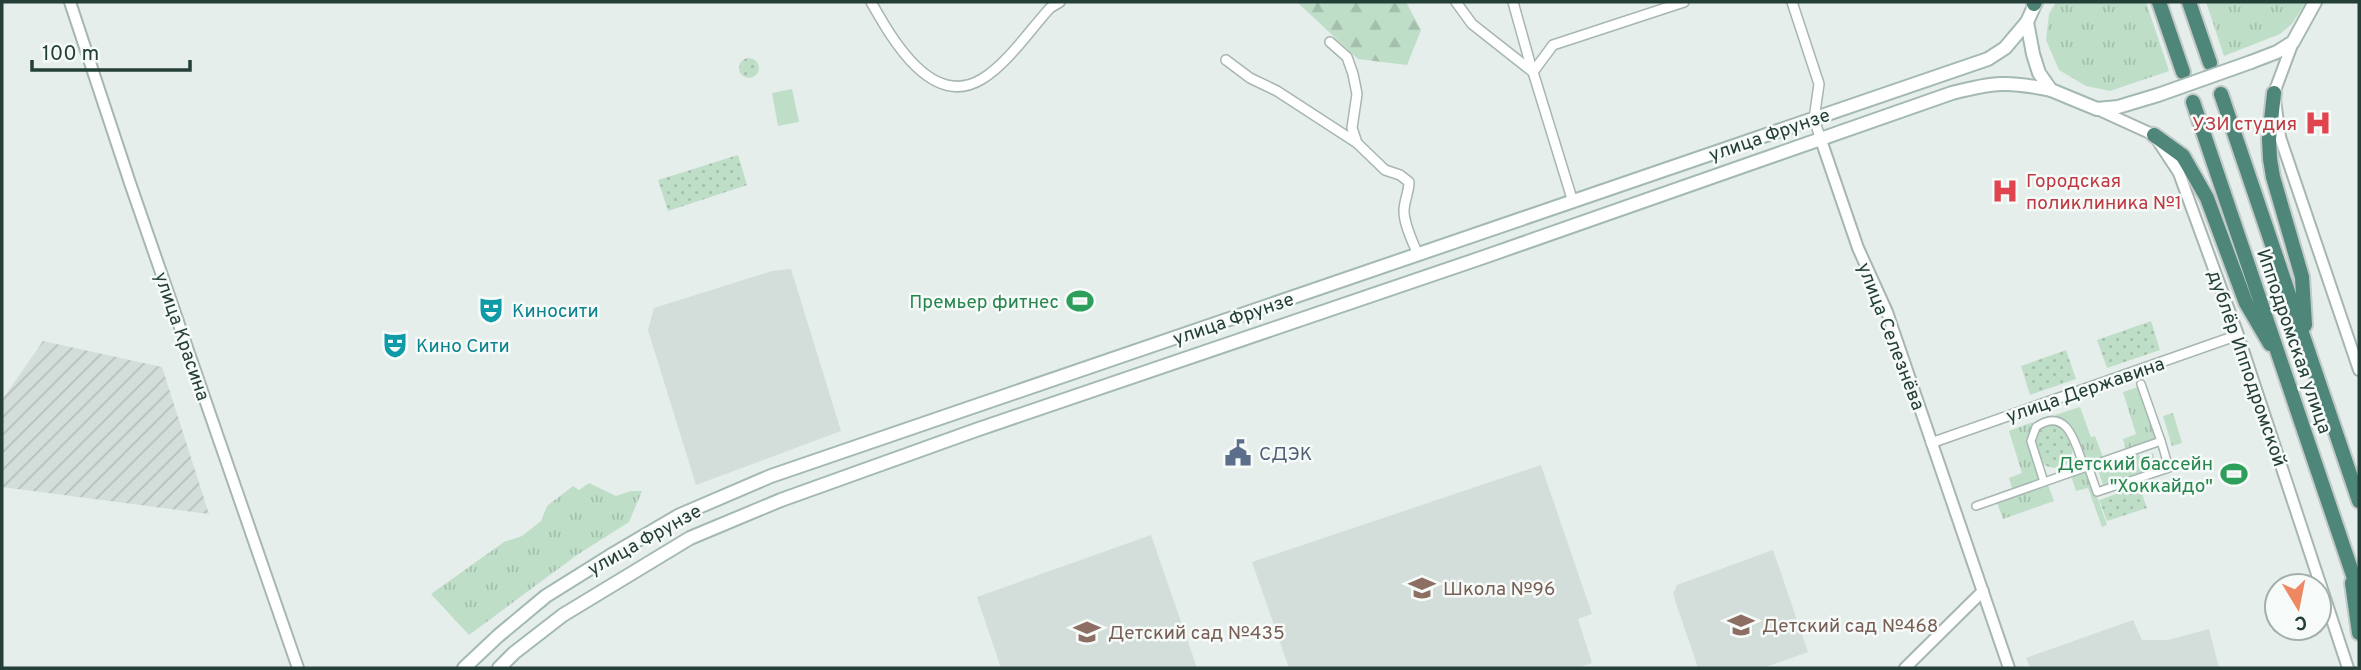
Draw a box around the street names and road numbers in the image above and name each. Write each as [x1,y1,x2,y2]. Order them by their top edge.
street label: улица Фрунзе [1706,104,1833,168]
street label: Ипподромская улица [2250,246,2336,437]
street label: улица Селезнёва [1851,259,1929,414]
street label: дублёр Ипподромской [2201,267,2291,470]
street label: улица Красина [148,269,214,404]
street label: улица Фрунзе [1170,288,1297,352]
street label: улица Державина [2003,353,2168,429]
street label: улица Фрунзе [584,500,706,582]

